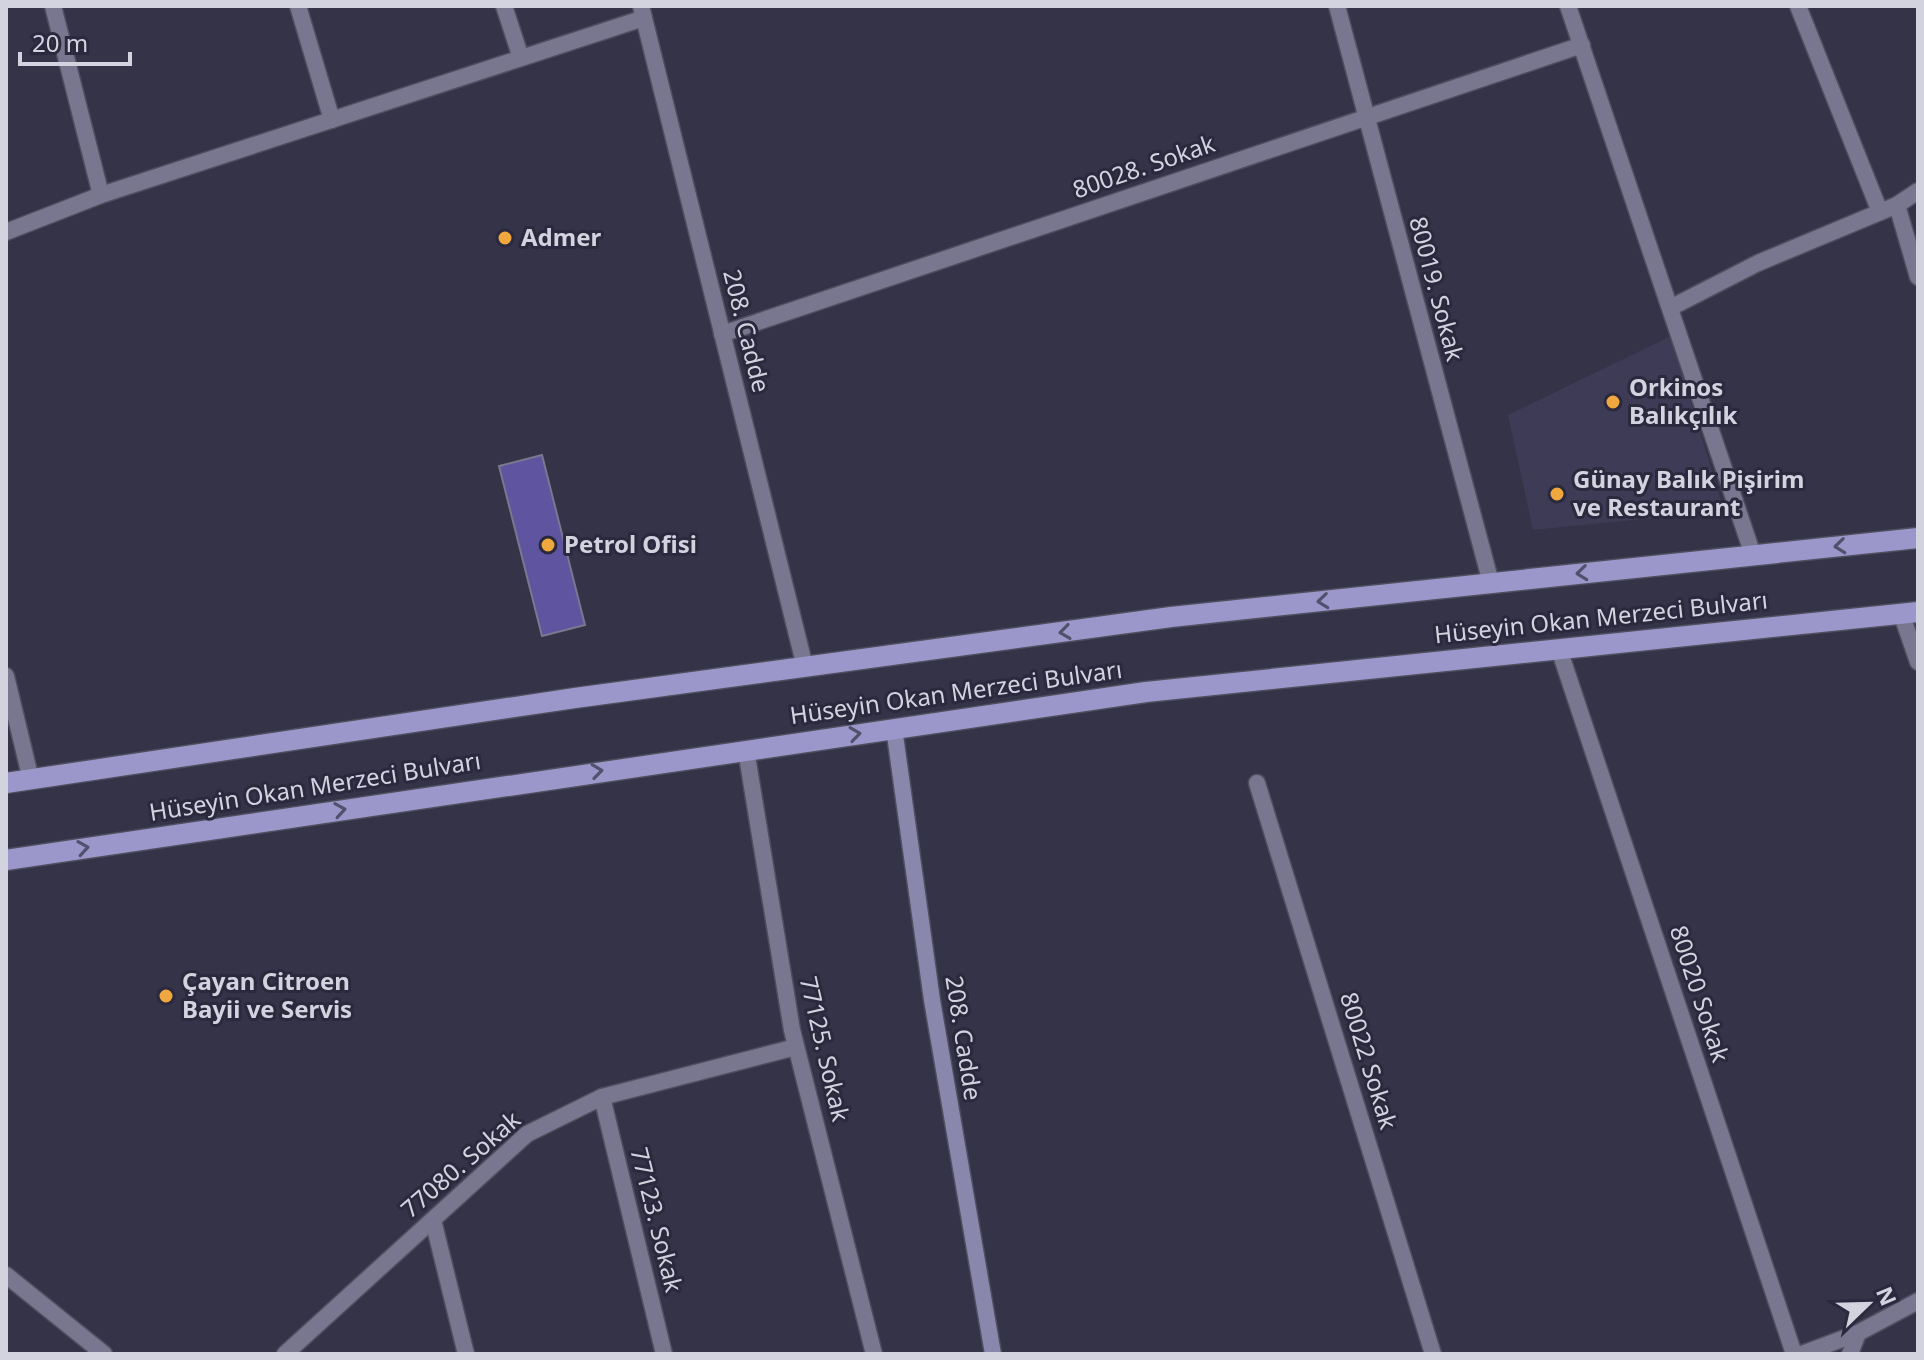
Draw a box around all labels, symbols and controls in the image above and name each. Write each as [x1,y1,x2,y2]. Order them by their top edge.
scale bar [20,16,130,66]
text: 20 m [32,26,88,59]
street label: 80028. Sokak [1068,126,1219,205]
street label: 80019. Sokak [1402,213,1473,365]
place label: Admer [521,220,602,253]
marker: Admer [496,229,514,247]
street label: 208. Cadde [716,266,779,396]
place label: Orkinos Balıkçılık [1629,370,1737,431]
marker: Orkinos Balıkçılık [1604,393,1622,411]
place label: Günay Balık Pişirim ve Restaurant [1573,462,1804,523]
marker: Günay Balık Pişirim ve Restaurant [1548,485,1566,503]
place label: Petrol Ofisi [564,527,697,560]
marker: Petrol Ofisi [539,536,557,554]
one-way arrow [1833,537,1846,554]
one-way arrow [1575,565,1588,582]
street label: Hüseyin Okan Merzeci Bulvarı [1432,583,1769,650]
one-way arrow [1316,593,1329,610]
one-way arrow [1058,623,1072,640]
street label: Hüseyin Okan Merzeci Bulvarı [788,652,1124,731]
one-way arrow [848,726,862,743]
street label: Hüseyin Okan Merzeci Bulvarı [147,743,483,828]
one-way arrow [591,763,604,780]
one-way arrow [333,802,347,819]
one-way arrow [76,840,90,857]
street label: 80020 Sokak [1663,921,1738,1066]
place label: Çayan Citroen Bayii ve Servis [182,964,352,1025]
street label: 77125. Sokak [793,973,858,1125]
street label: 208. Cadde [938,973,991,1102]
marker: Çayan Citroen Bayii ve Servis [157,987,175,1005]
street label: 80022 Sokak [1333,988,1406,1133]
street label: 77080. Sokak [393,1103,527,1225]
street label: 77123. Sokak [624,1144,691,1296]
north arrow [1828,1264,1908,1344]
text: N [1870,1282,1905,1310]

